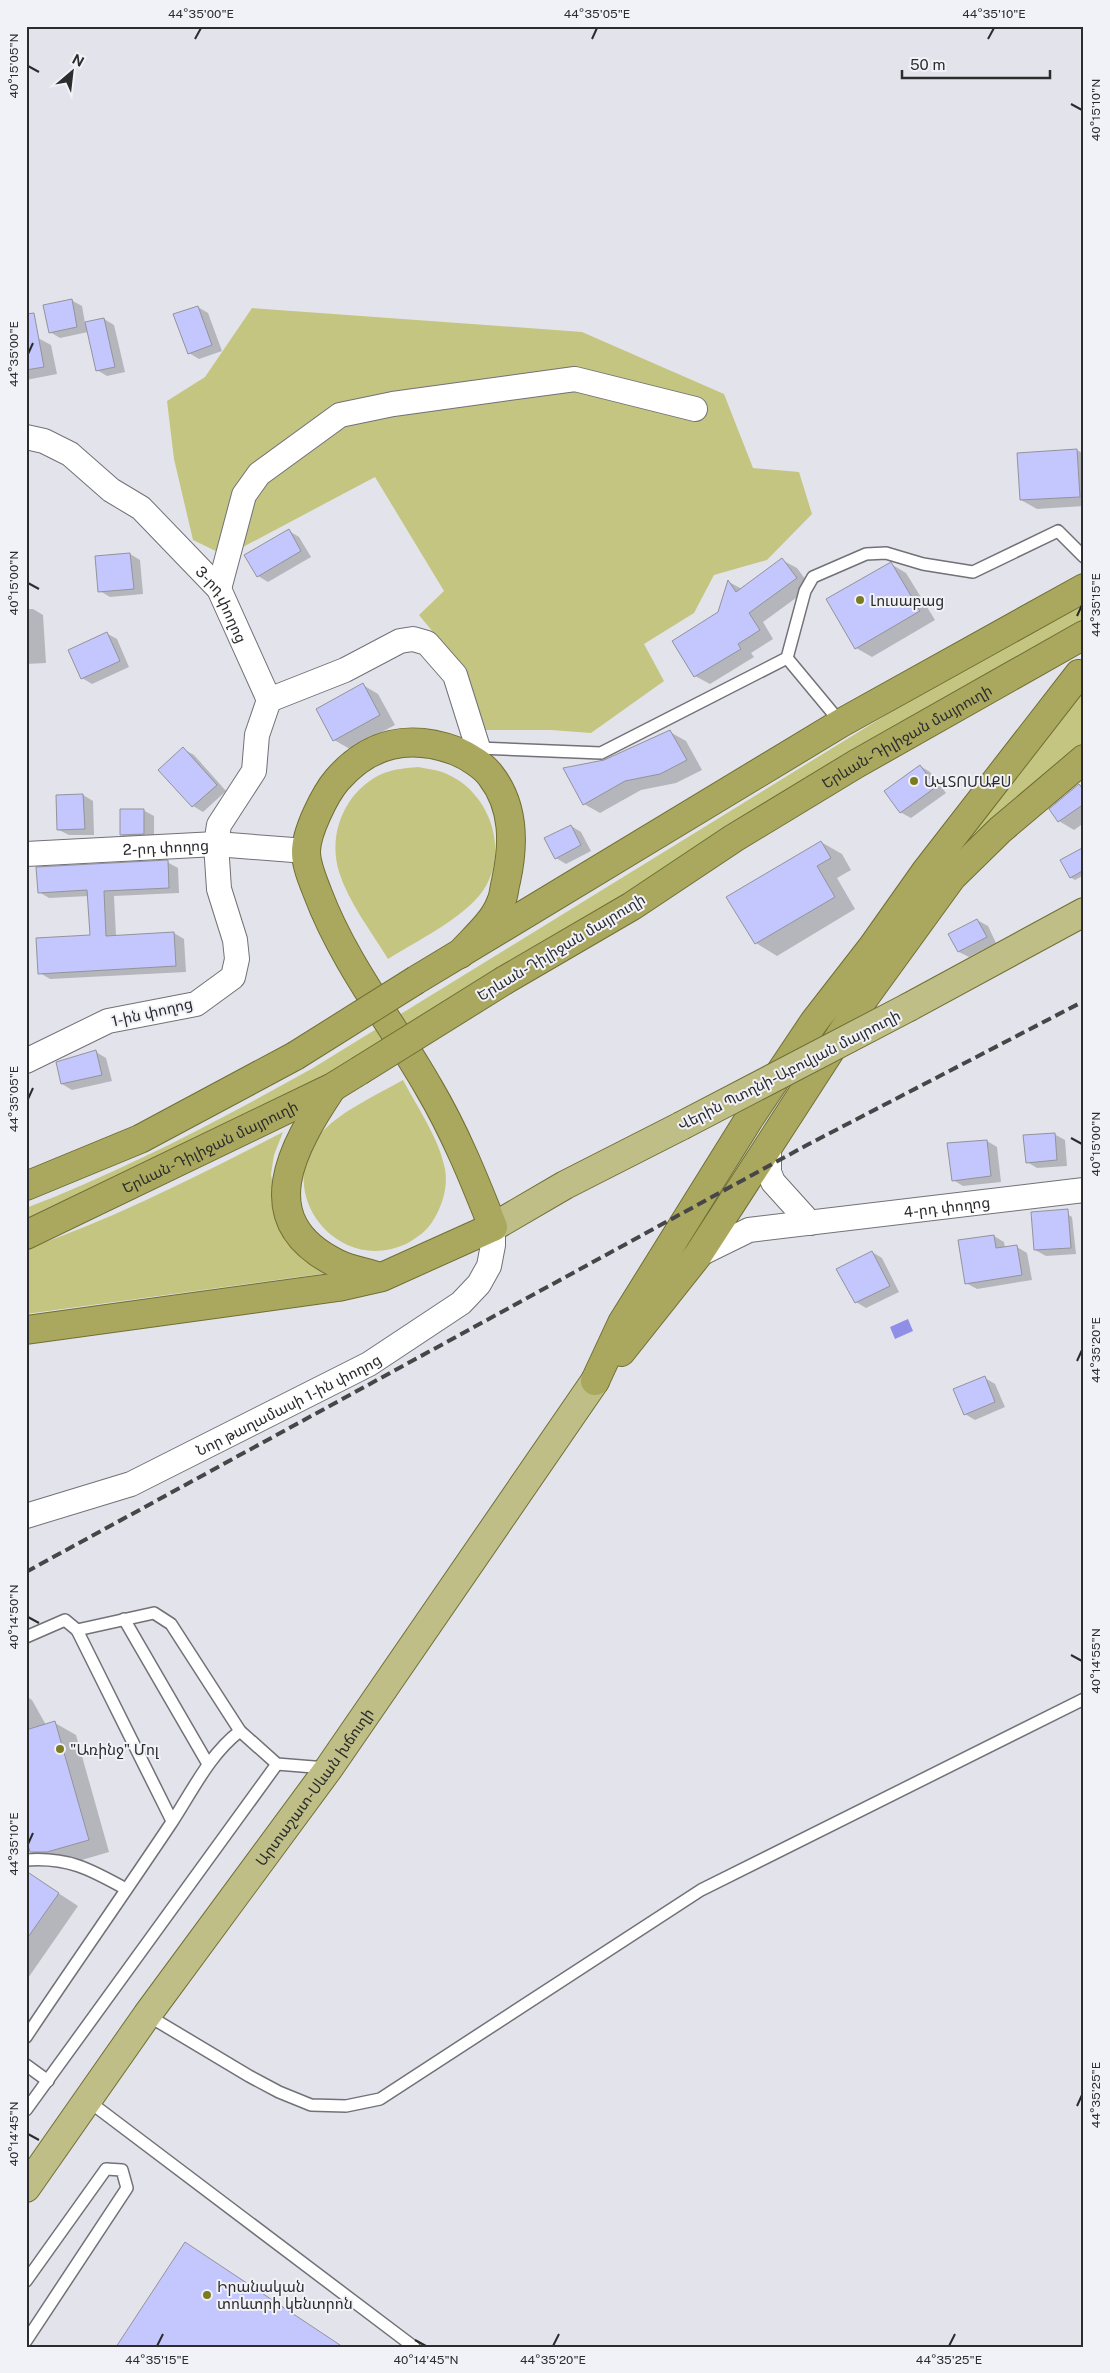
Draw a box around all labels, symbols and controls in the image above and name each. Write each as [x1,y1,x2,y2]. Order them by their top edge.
text: 44°35'00"E [168,7,234,21]
text: 44°35'05"E [564,7,630,21]
text: 44°35'10"E [962,7,1026,21]
text: 40°15'05"N [7,33,21,99]
north arrow [48,48,98,98]
scale bar [902,48,1050,80]
text: N [70,51,87,70]
text: 50 m [910,56,945,73]
text: 40°15'10"N [1089,79,1103,141]
text: 44°35'00"E [7,321,21,387]
text: 40°15'00"N [7,551,21,615]
street label: 3-րդ փողոց [193,562,251,646]
text: 44°35'15"E [1089,573,1103,637]
place label: Լուսաբաց [870,592,944,610]
marker: Լուսաբաց [854,594,866,606]
street label: Երևան-Դիլիջան մայրուղի [818,681,995,791]
place label: ԱՎՏՈՄԱՔՍ [924,773,1011,790]
marker: ԱՎՏՈՄԱՔՍ [908,775,920,787]
street label: 2-րդ փողոց [122,836,209,858]
street label: Երևան-Դիլիջան մայրուղի [474,890,649,1005]
street label: 1-ին փողոց [110,994,194,1031]
street label: Վերին Պտղնի-Աբովյան մայրուղի [675,1006,904,1135]
text: 44°35'05"E [7,1066,21,1132]
street label: Երևան-Դիլիջան մայրուղի [119,1097,301,1196]
text: 40°15'00"N [1089,1112,1103,1176]
street label: 4-րդ փողոց [903,1193,991,1220]
text: 44°35'20"E [1089,1317,1103,1383]
street label: Նոր թաղամասի 1-ին փողոց [193,1350,384,1458]
text: 40°14'50"N [7,1584,21,1650]
text: 40°14'55"N [1089,1628,1103,1694]
street label: Արտաշատ-Սևան խճուղի [252,1705,377,1869]
place label: "Առինջ" Մոլ [70,1741,160,1759]
marker: "Առինջ" Մոլ [54,1743,66,1755]
text: 44°35'10"E [7,1812,21,1876]
text: 44°35'25"E [1089,2062,1103,2128]
text: 40°14'45"N [7,2101,21,2167]
place label: Իրանական տոևտրի կենտրոն [217,2278,353,2313]
marker: Իրանական տոևտրի կենտրոն [201,2289,213,2301]
text: 44°35'15"E [125,2353,189,2367]
text: 40°14'45"N [393,2353,459,2367]
text: 44°35'20"E [520,2353,586,2367]
text: 44°35'25"E [916,2353,982,2367]

